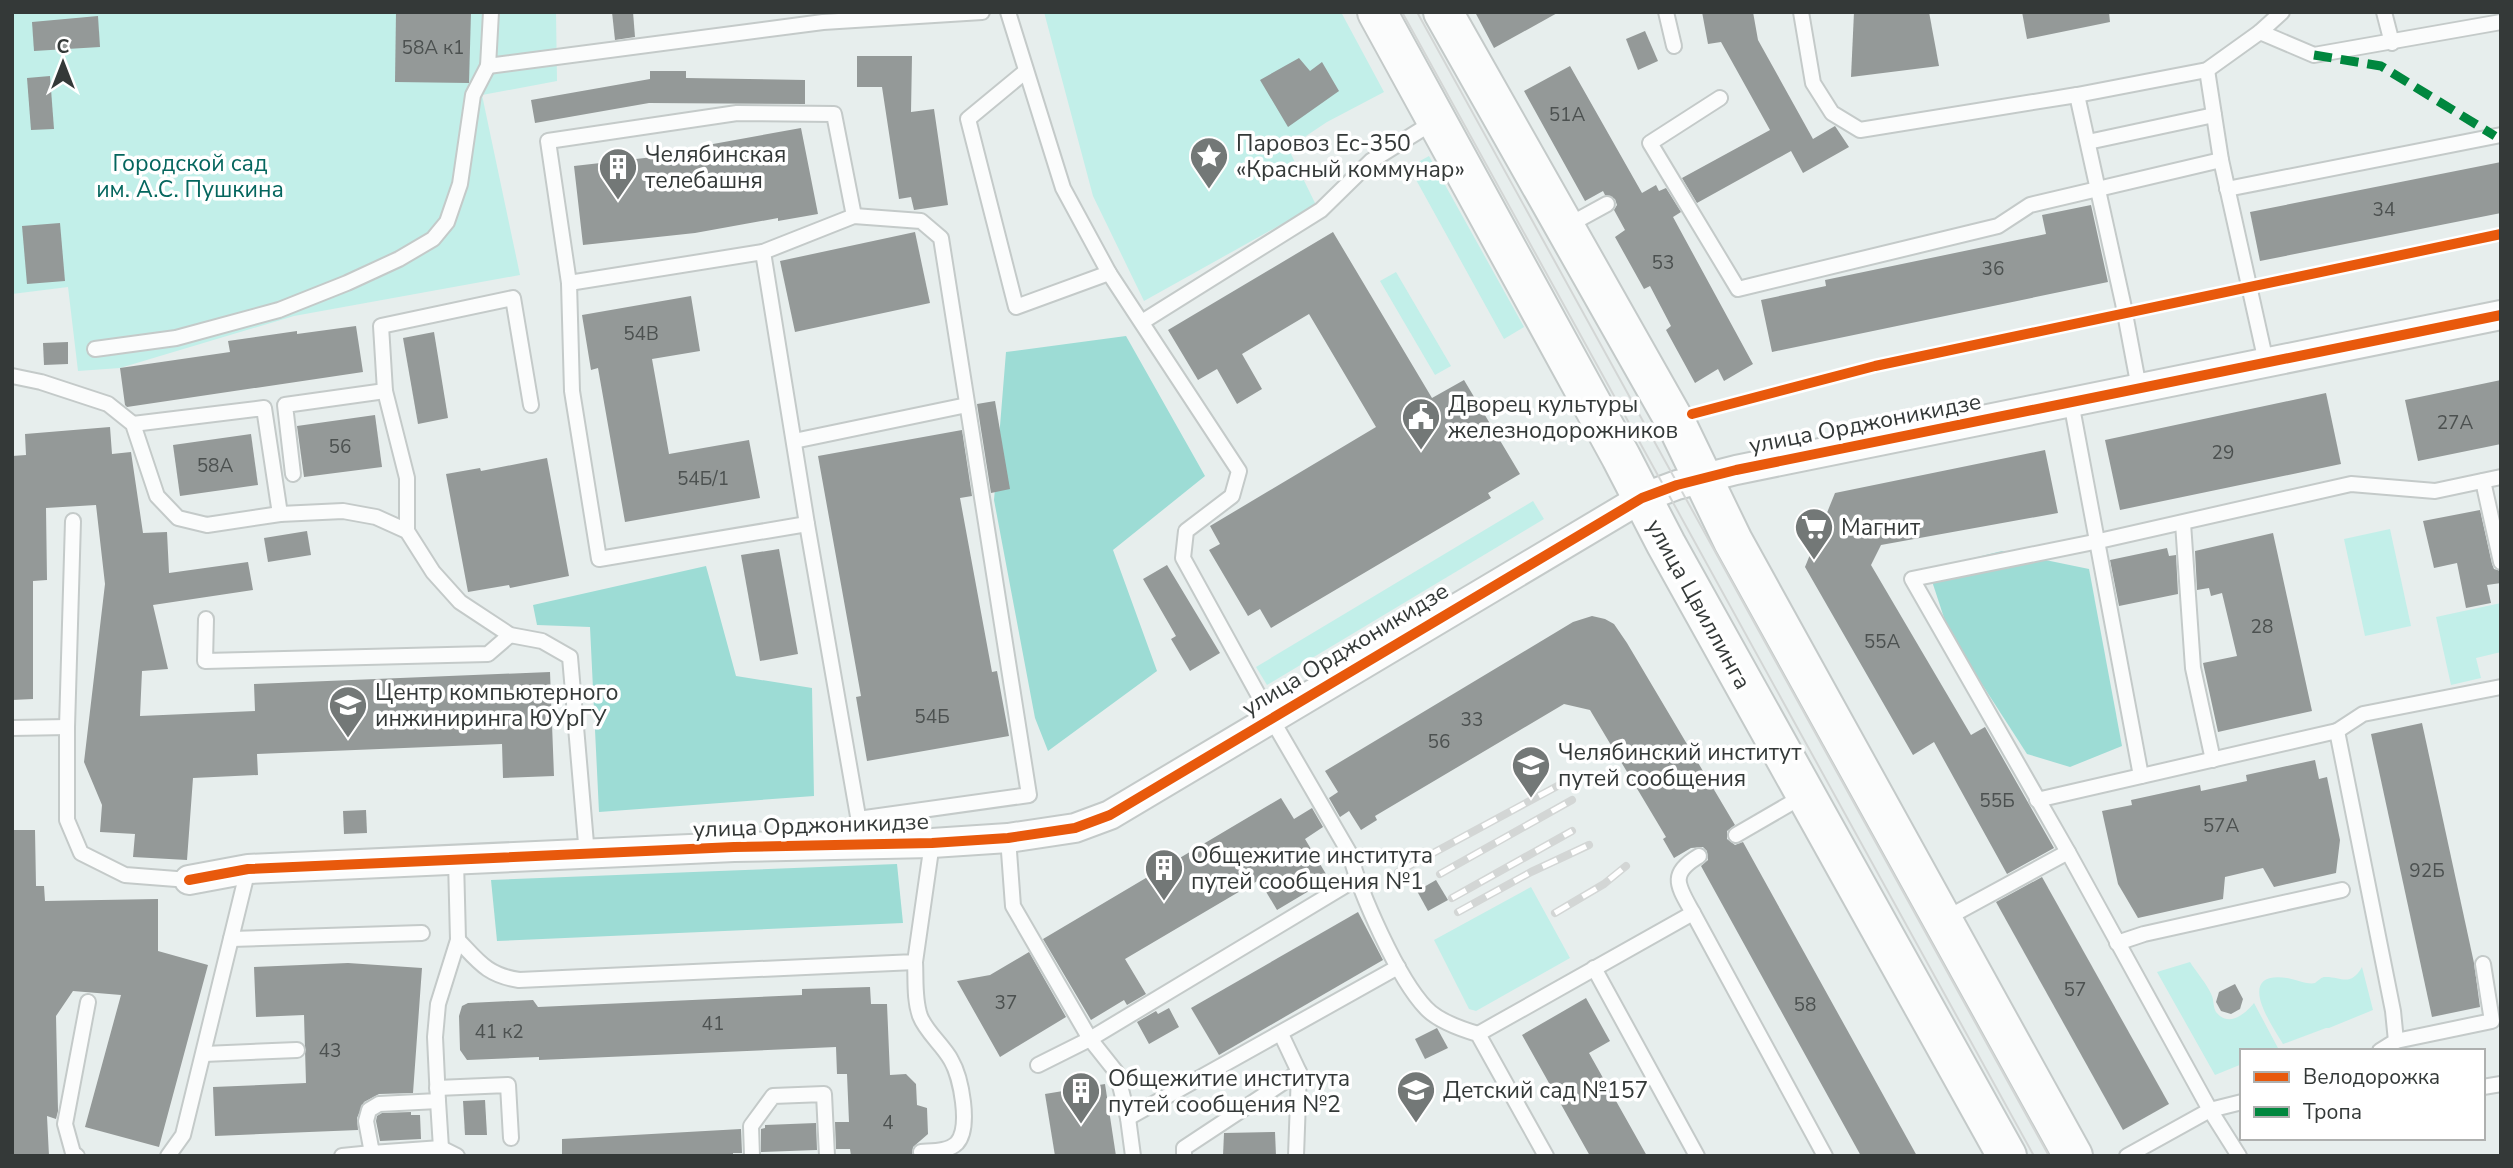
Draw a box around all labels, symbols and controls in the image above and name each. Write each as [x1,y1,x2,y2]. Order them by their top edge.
north arrow [28,28,98,98]
text: С [57,34,70,60]
house number: 58А к1 [402,35,464,61]
house number: 51А [1549,102,1585,128]
place label: Паровоз Ес-350 «Красный коммунар» [1236,128,1465,185]
place icon: Паровоз Ес-350 «Красный коммунар» [1188,135,1230,190]
place label: Челябинская телебашня [645,139,786,196]
building icon: Челябинская телебашня [597,146,639,201]
park label: Городской сад им. А.С. Пушкина [96,148,284,205]
house number: 34 [2373,197,2395,223]
house number: 53 [1652,250,1674,276]
house number: 36 [1982,256,2004,282]
house number: 54В [623,321,659,347]
street label: улица Орджоникидзе [1746,386,1984,461]
place label: Дворец культуры железнодорожников [1448,389,1678,446]
public building icon: Дворец культуры железнодорожников [1400,396,1442,451]
house number: 27А [2437,410,2473,436]
house number: 56 [329,434,351,460]
house number: 29 [2212,440,2234,466]
house number: 58А [197,453,233,479]
house number: 54Б/1 [677,466,729,492]
supermarket icon: Магнит [1793,506,1835,561]
place label: Магнит [1841,512,1921,543]
street label: улица Цвиллинга [1639,514,1758,695]
street label: улица Орджоникидзе [1236,575,1454,723]
house number: 28 [2251,614,2273,640]
house number: 55А [1864,629,1900,655]
place label: Центр компьютерного инжиниринга ЮУрГУ [375,677,618,734]
school or university icon: Центр компьютерного инжиниринга ЮУрГУ [327,684,369,739]
house number: 54Б [914,704,950,730]
house number: 33 [1461,707,1483,733]
house number: 56 [1428,729,1450,755]
place label: Челябинский институт путей сообщения [1558,737,1802,794]
school or university icon: Челябинский институт путей сообщения [1510,744,1552,799]
house number: 55Б [1979,788,2015,814]
street label: улица Орджоникидзе [693,806,929,845]
house number: 57А [2203,813,2239,839]
place label: Общежитие института путей сообщения №1 [1191,840,1433,897]
building icon: Общежитие института путей сообщения №1 [1143,847,1185,902]
house number: 92Б [2409,858,2445,884]
house number: 57 [2064,977,2086,1003]
house number: 37 [995,990,1017,1016]
house number: 58 [1794,992,1816,1018]
house number: 41 [702,1011,724,1037]
house number: 41 к2 [474,1019,524,1045]
house number: 43 [319,1038,341,1064]
legend [2240,1049,2485,1140]
place label: Общежитие института путей сообщения №2 [1108,1063,1350,1120]
text: Велодорожка [2303,1063,2440,1091]
school or university icon: Детский сад №157 [1395,1069,1437,1124]
building icon: Общежитие института путей сообщения №2 [1060,1070,1102,1125]
place label: Детский сад №157 [1443,1075,1648,1106]
text: Тропа [2303,1098,2362,1126]
house number: 4 [882,1110,894,1136]

